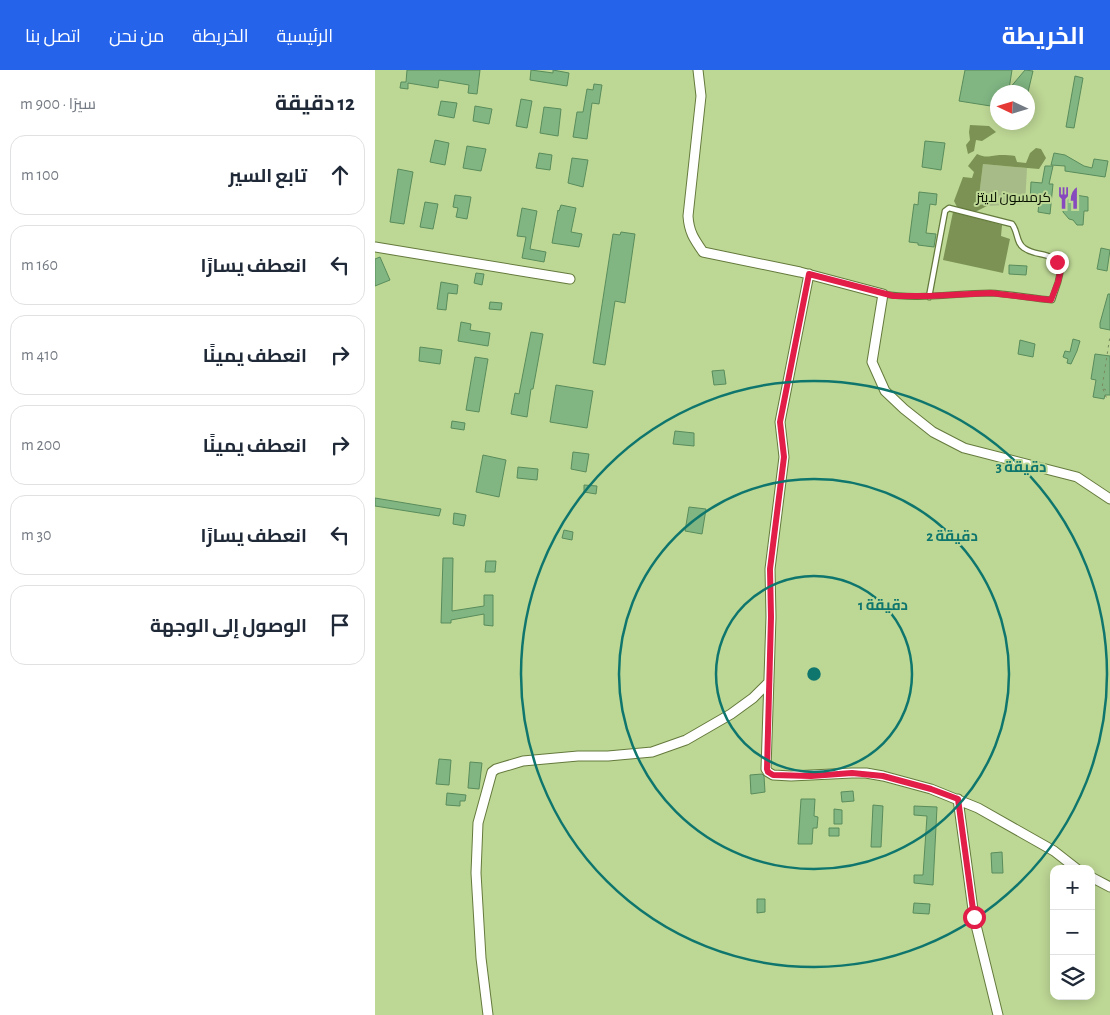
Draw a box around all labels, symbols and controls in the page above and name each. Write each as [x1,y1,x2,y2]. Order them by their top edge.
text: الخريطة [1002,25,1085,49]
text: اتصل بنا [25,28,81,46]
text: من نحن [109,28,164,46]
text: الخريطة [192,28,249,46]
text: الرئيسية [277,28,333,46]
north arrow [990,85,1035,130]
text: 12 دقيقة [275,93,355,114]
text: سيرًا · 900 m [20,96,96,112]
icon: ahead [326,161,354,189]
text: 100 m [21,167,59,183]
text: تابع السير [229,167,307,186]
restaurant icon: كرمسون لايتز [1055,185,1081,211]
place label: كرمسون لايتز [975,191,1051,205]
icon: left [326,251,354,279]
route end [1046,251,1069,274]
text: 160 m [21,257,58,273]
text: انعطف يسارًا [201,257,307,276]
icon: right [326,341,354,369]
text: 410 m [21,347,58,363]
text: انعطف يمينًا [203,347,307,366]
icon: right [326,431,354,459]
text: 200 m [21,437,61,453]
text: انعطف يمينًا [203,437,307,456]
text: 3 دقيقة [995,460,1047,475]
icon: left [326,521,354,549]
text: 30 m [21,527,52,543]
text: انعطف يسارًا [201,527,307,546]
text: 2 دقيقة [926,529,978,544]
text: 1 دقيقة [858,598,908,613]
icon: arrive [326,611,354,639]
text: الوصول إلى الوجهة [150,617,307,636]
centre of rings [805,665,823,683]
map controls [1050,865,1095,1000]
button: + [1050,865,1095,910]
route start [963,906,986,929]
button: − [1050,910,1095,955]
button: layers [1050,955,1095,1000]

